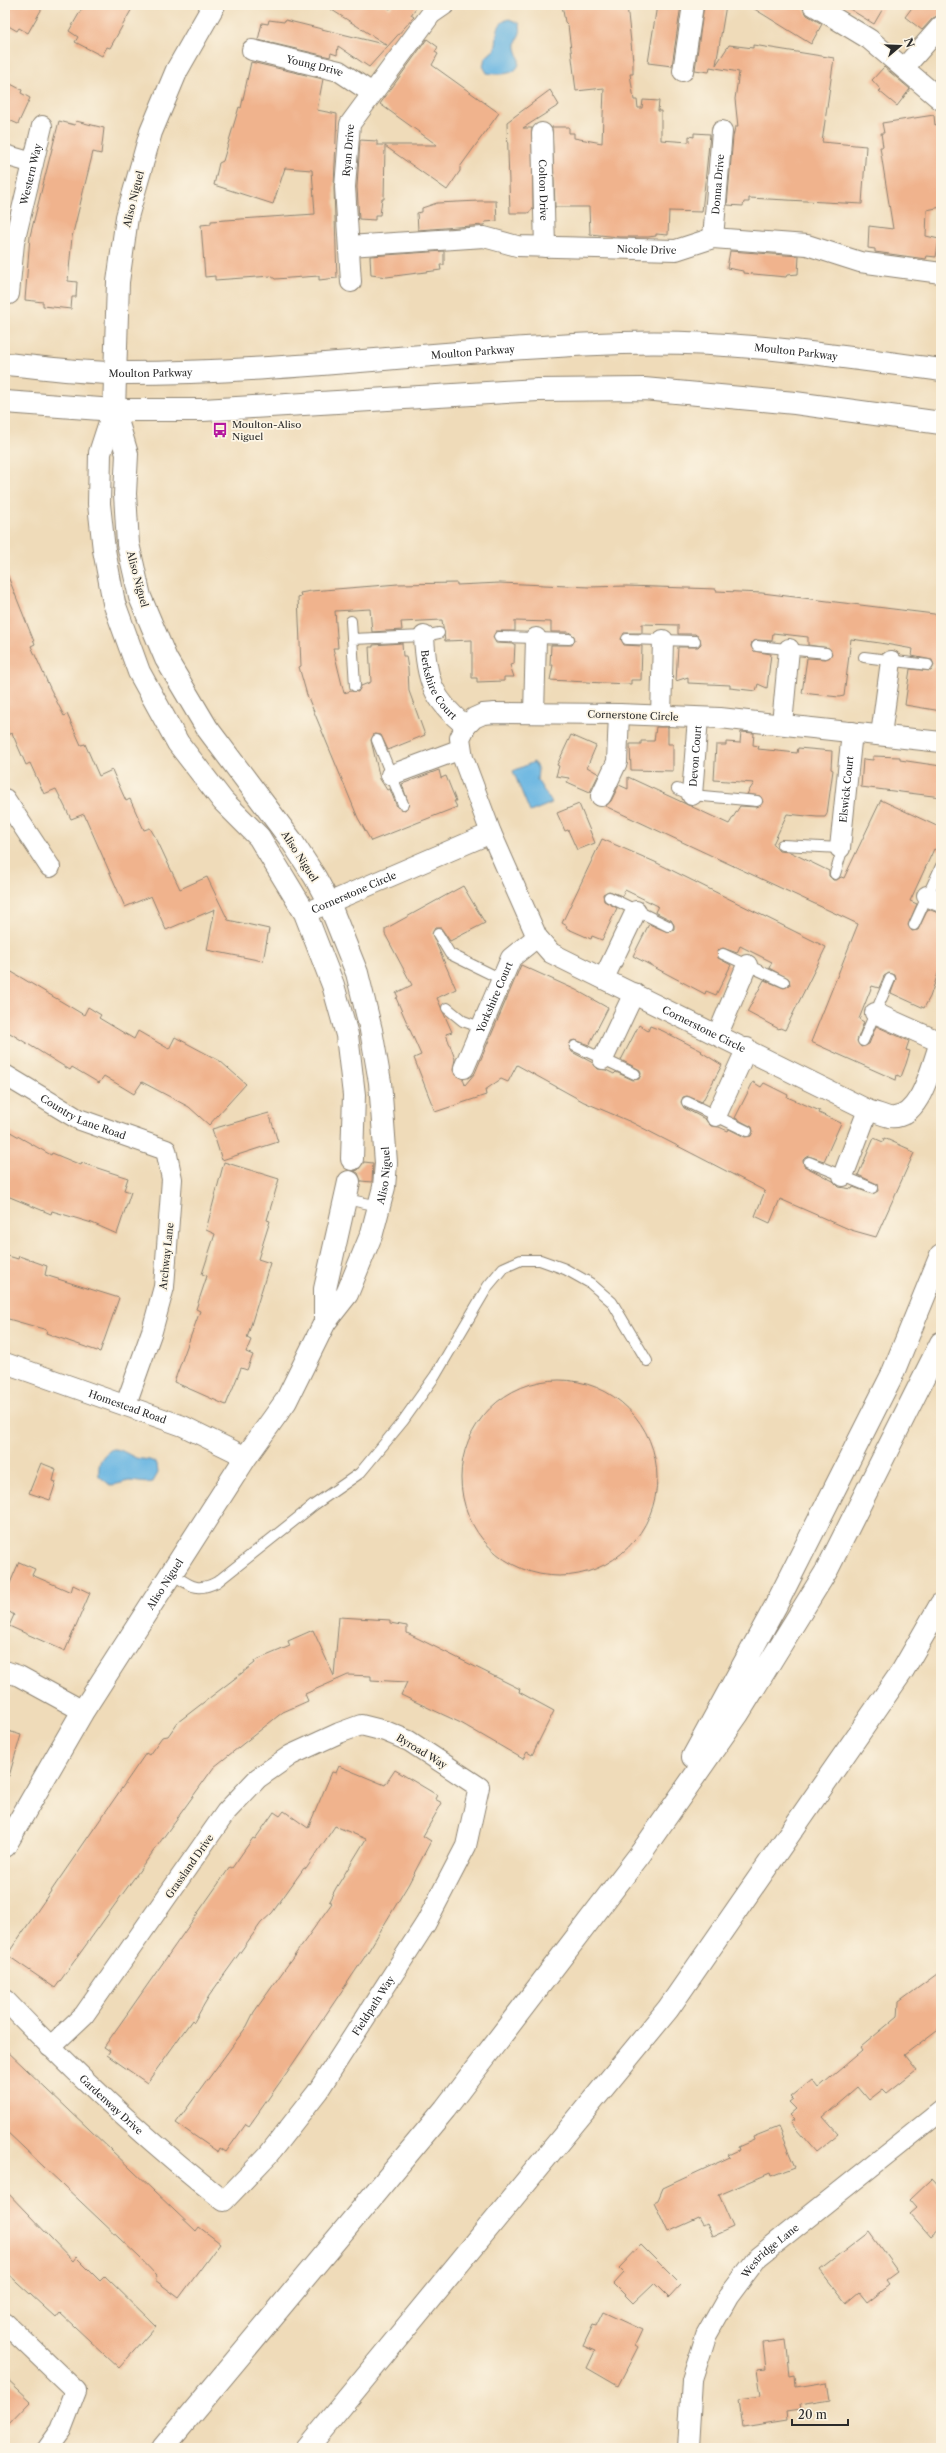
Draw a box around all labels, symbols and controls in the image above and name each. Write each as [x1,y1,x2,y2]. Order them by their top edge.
north arrow [880,26,920,66]
text: N [901,36,918,50]
street label: Young Drive [284,52,347,80]
street label: Ryan Drive [340,123,357,177]
street label: Western Way [17,142,45,207]
street label: Donna Drive [709,153,727,215]
street label: Colton Drive [536,159,550,221]
street label: Aliso Niguel [120,169,147,230]
street label: Nicole Drive [616,243,677,257]
street label: Moulton Parkway [754,341,839,363]
street label: Moulton Parkway [430,343,516,362]
street label: Moulton Parkway [109,366,193,380]
place label: Moulton-Aliso Niguel [232,418,301,443]
bus stop icon: Moulton-Aliso Niguel [211,421,229,439]
street label: Aliso Niguel [123,549,151,609]
street label: Berkshire Court [418,649,460,723]
street label: Cornerstone Circle [587,707,679,724]
street label: Devon Court [687,725,704,787]
street label: Elswick Court [837,755,857,823]
street label: Aliso Niguel [278,828,321,884]
street label: Cornerstone Circle [309,868,399,917]
street label: Yorkshire Court [473,960,516,1036]
street label: Cornerstone Circle [660,1003,748,1056]
street label: Country Lane Road [38,1092,127,1142]
street label: Aliso Niguel [373,1146,393,1207]
street label: Archway Lane [156,1221,177,1291]
street label: Homestead Road [87,1387,168,1427]
street label: Aliso Niguel [143,1556,186,1613]
street label: Byroad Way [394,1731,450,1772]
street label: Grassland Drive [162,1831,217,1901]
street label: Fieldpath Way [349,1973,398,2038]
street label: Gardenway Drive [76,2072,146,2138]
street label: Westridge Lane [738,2221,802,2281]
scale bar [792,2401,848,2427]
text: 20 m [798,2407,827,2422]

